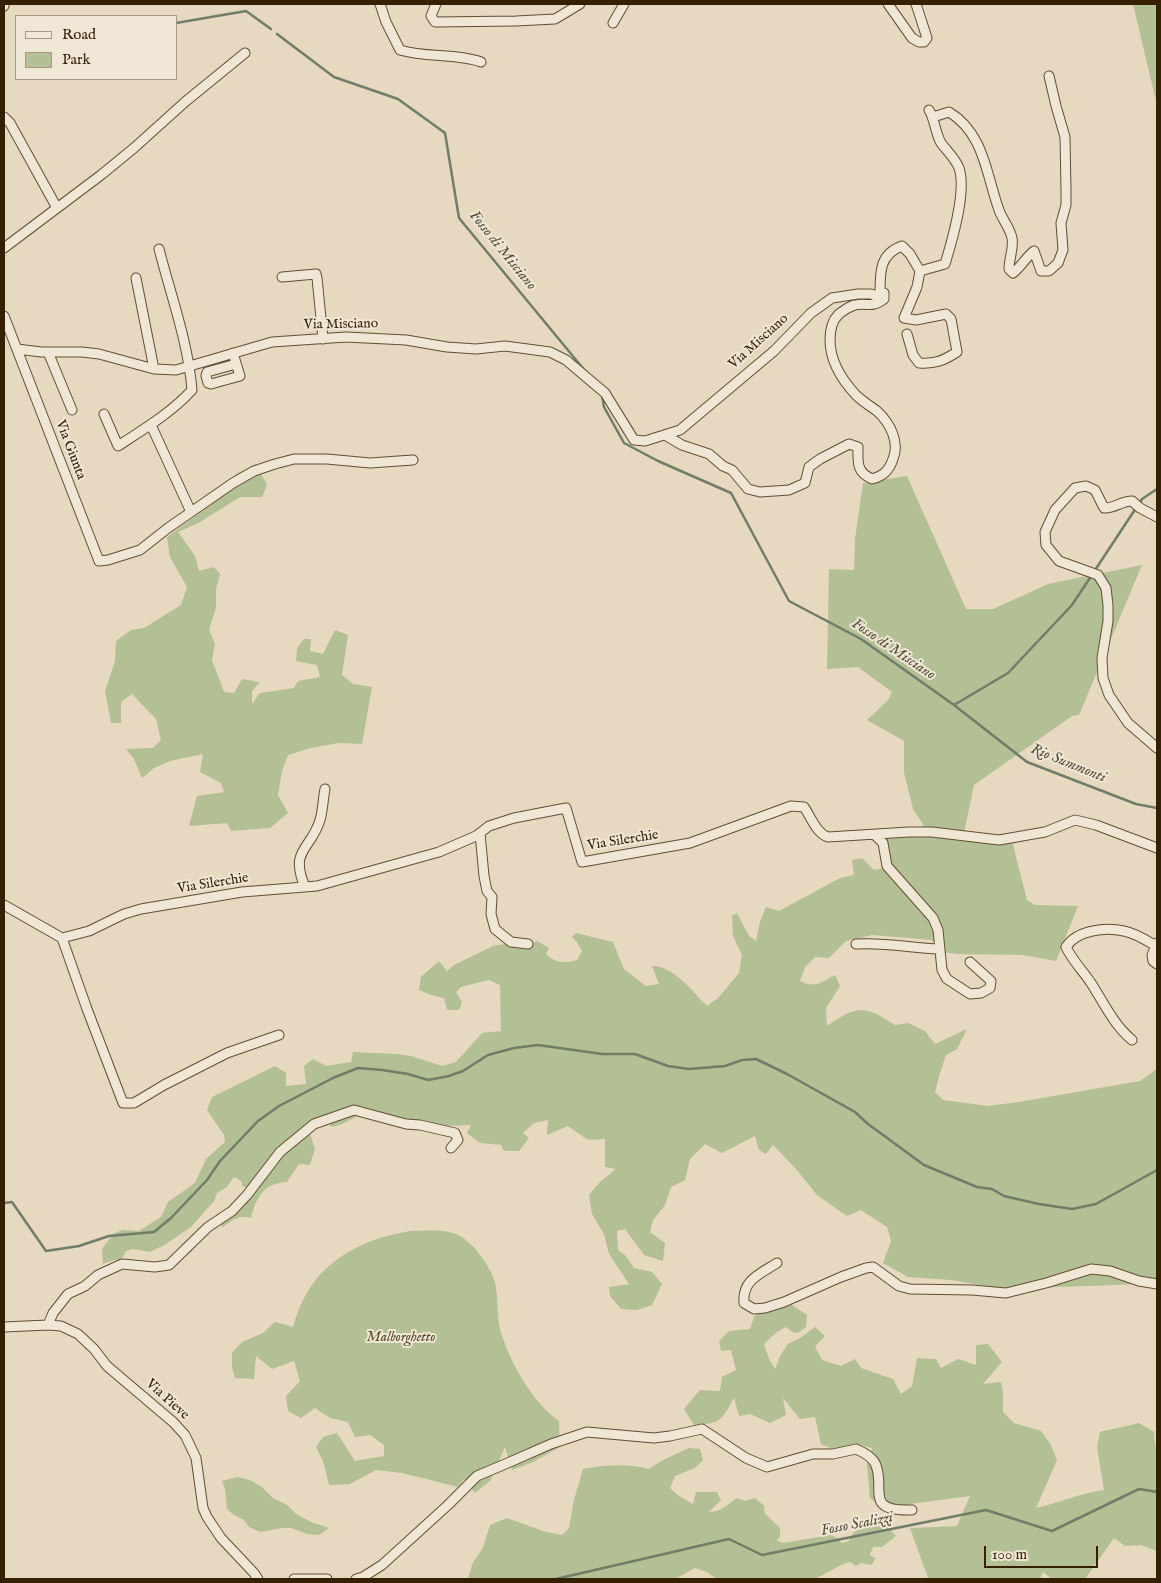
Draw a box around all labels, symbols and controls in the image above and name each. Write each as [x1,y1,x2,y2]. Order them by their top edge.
legend [15,15,178,80]
text: Road [62,25,96,44]
text: Park [62,50,91,69]
water label: Fosso di Misciano [465,208,539,294]
street label: Via Misciano [726,311,792,373]
street label: Via Misciano [304,316,378,334]
street label: Via Giunta [51,418,89,482]
water label: Fosso di Misciano [848,615,938,685]
water label: Rio Summonti [1028,741,1108,787]
street label: Via Silerchie [586,827,660,855]
street label: Via Silerchie [176,870,250,898]
park label: Malborghetto [367,1330,435,1346]
street label: Via Pieve [142,1376,192,1424]
water label: Fosso Scalizzi [819,1509,895,1541]
scale bar [986,1536,1100,1568]
text: 100 m [992,1545,1027,1564]

